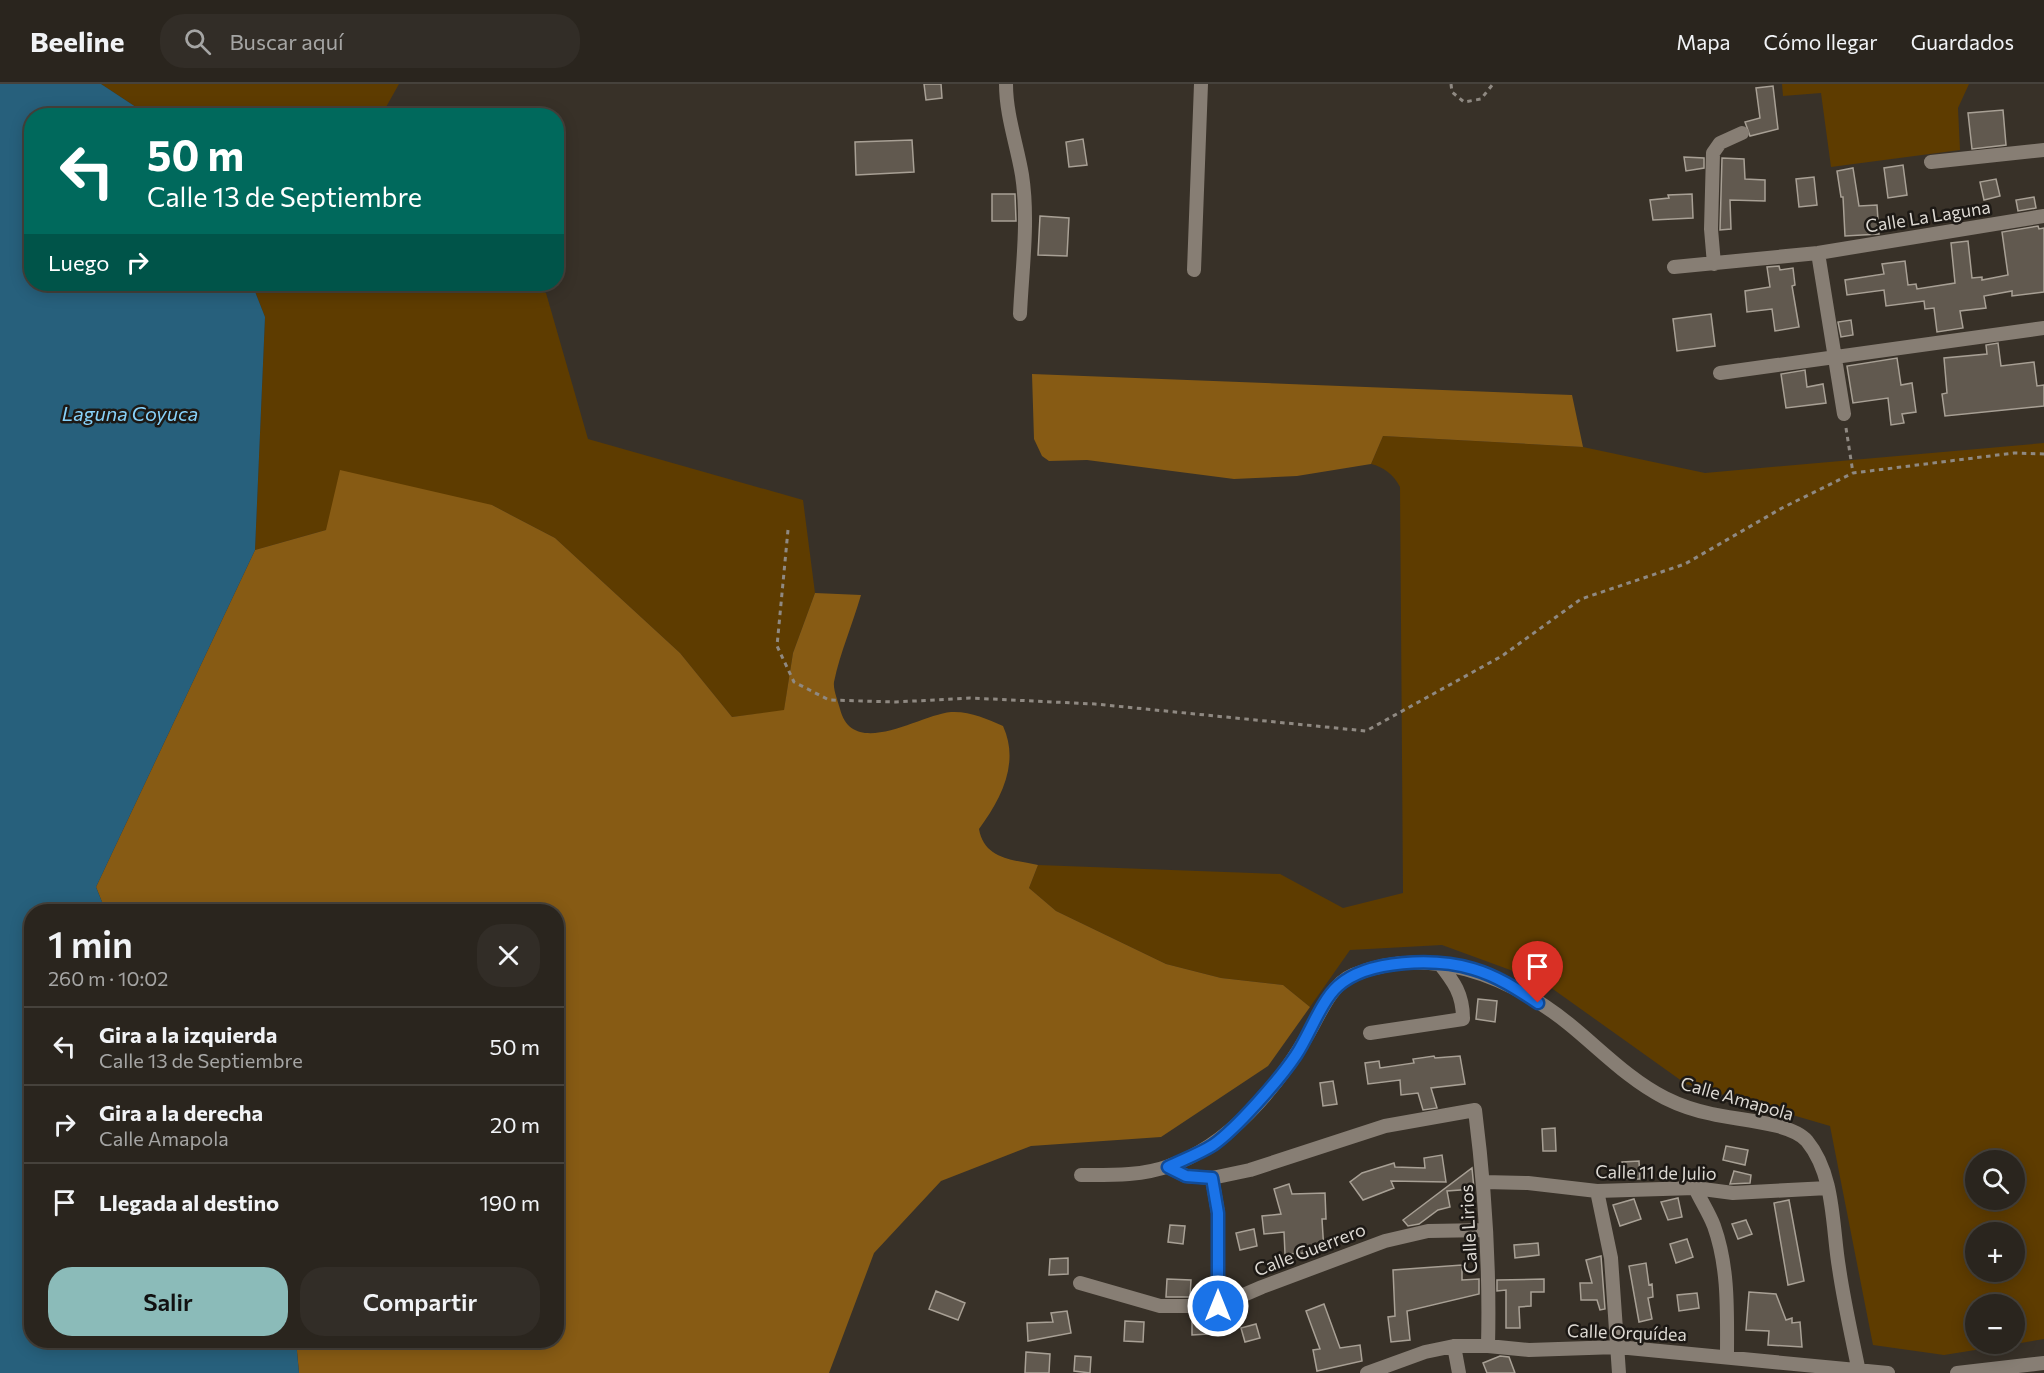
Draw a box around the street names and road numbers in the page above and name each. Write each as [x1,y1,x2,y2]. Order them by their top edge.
street label: Calle La Laguna [1864,195,1992,237]
street label: Calle Amapola [1678,1071,1796,1125]
street label: Calle 11 de Julio [1595,1160,1717,1184]
street label: Calle Lirios [1455,1184,1481,1274]
street label: Calle Guerrero [1251,1218,1369,1280]
street label: Calle Orquídea [1567,1319,1687,1345]

